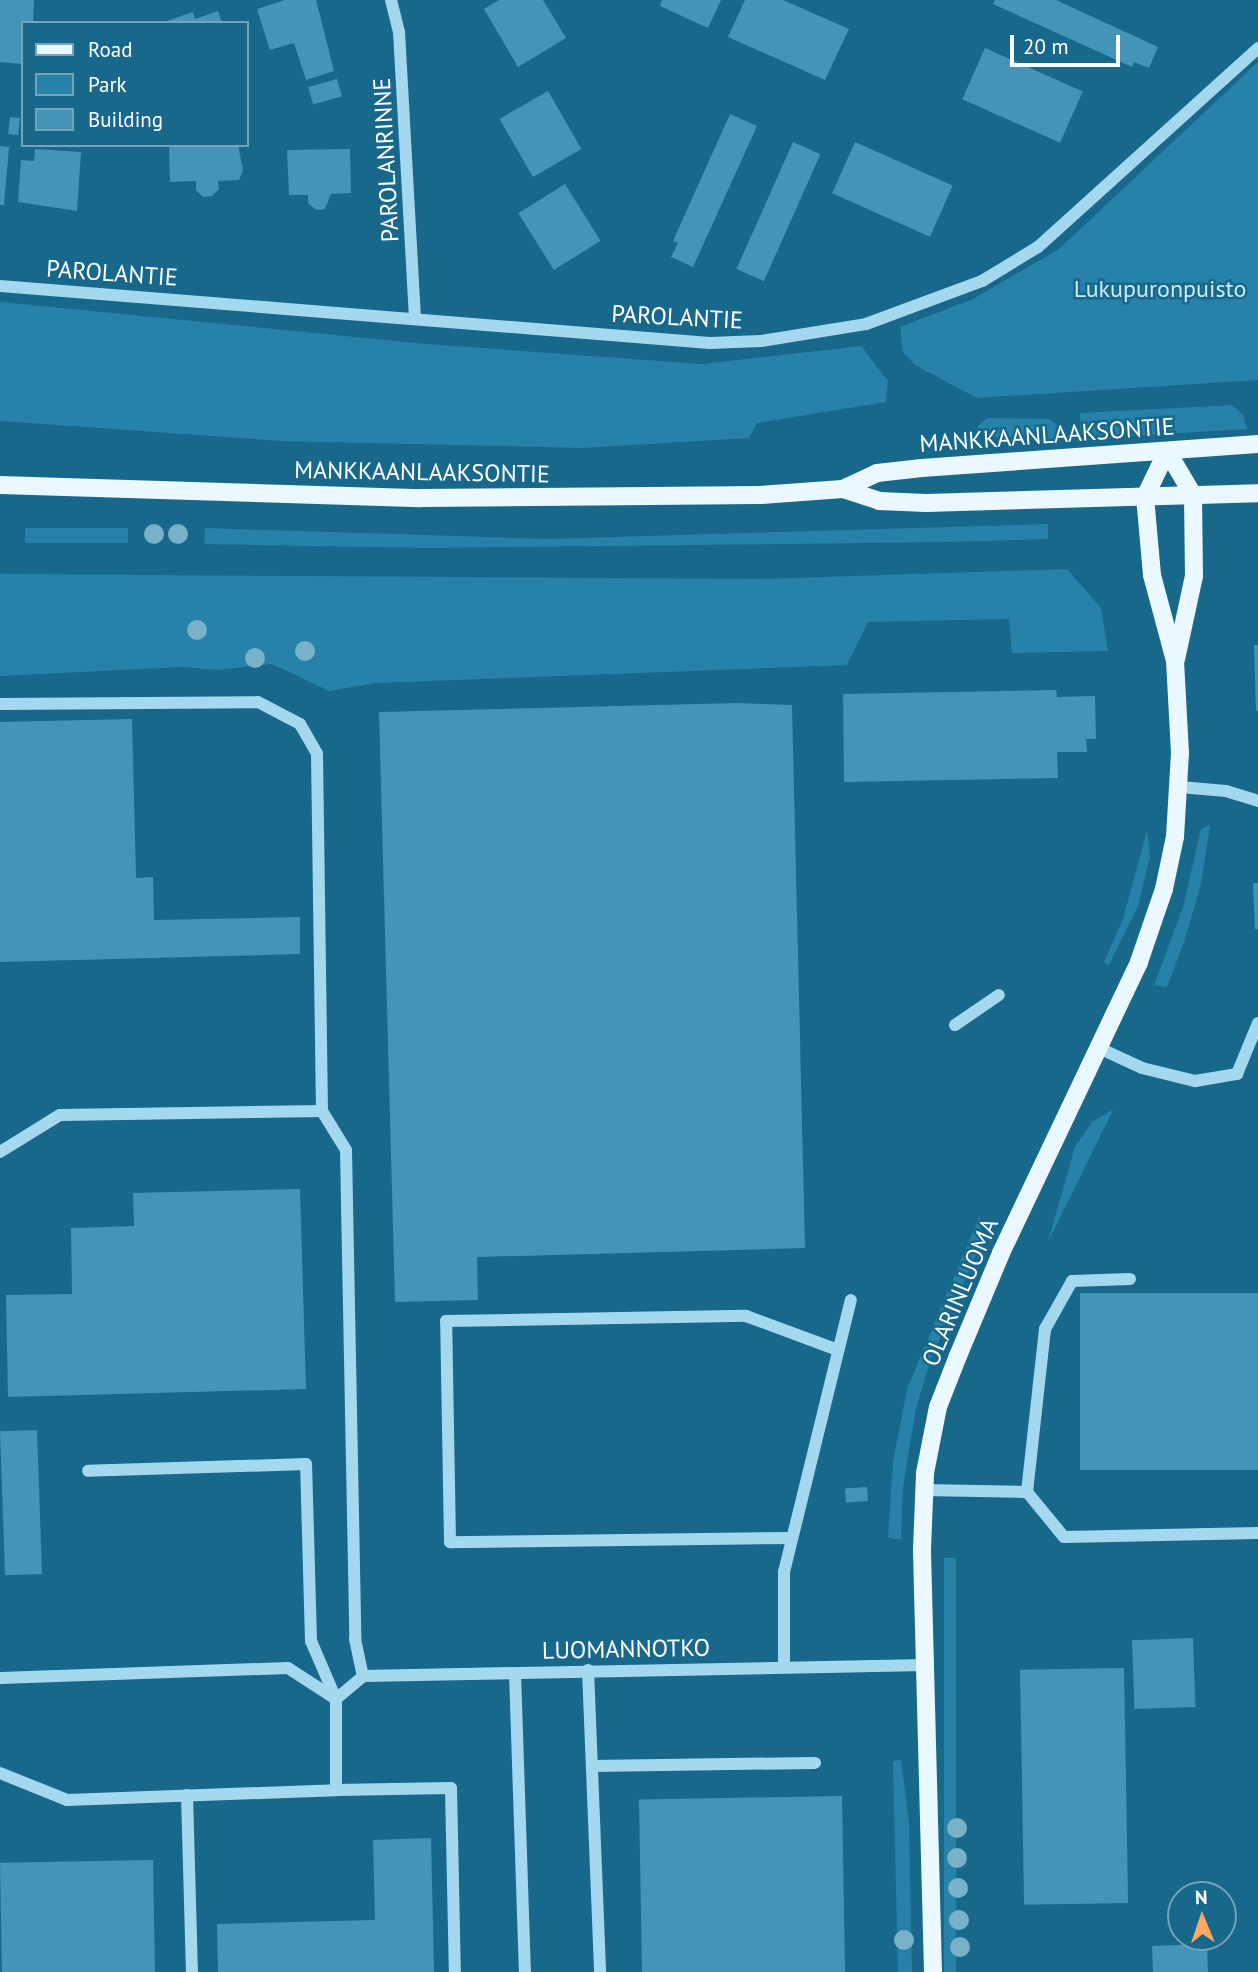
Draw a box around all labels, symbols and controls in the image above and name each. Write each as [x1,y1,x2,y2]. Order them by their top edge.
legend [21,21,248,147]
scale bar [1013,21,1123,65]
text: 20 m [1023,33,1069,60]
text: Road [88,36,132,63]
text: Park [88,71,127,98]
street label: PAROLANRINNE [367,77,405,243]
text: Building [88,106,163,133]
street label: PAROLANTIE [45,254,179,292]
park label: Lukupuronpuisto [1074,275,1246,303]
street label: PAROLANTIE [611,299,743,335]
street label: MANKKAANLAAKSONTIE [918,412,1176,458]
street label: MANKKAANLAAKSONTIE [294,455,550,489]
street label: OLARINLUOMA [916,1214,1004,1370]
street label: LUOMANNOTKO [542,1633,710,1665]
north arrow [1167,1881,1237,1951]
text: N [1195,1885,1208,1909]

